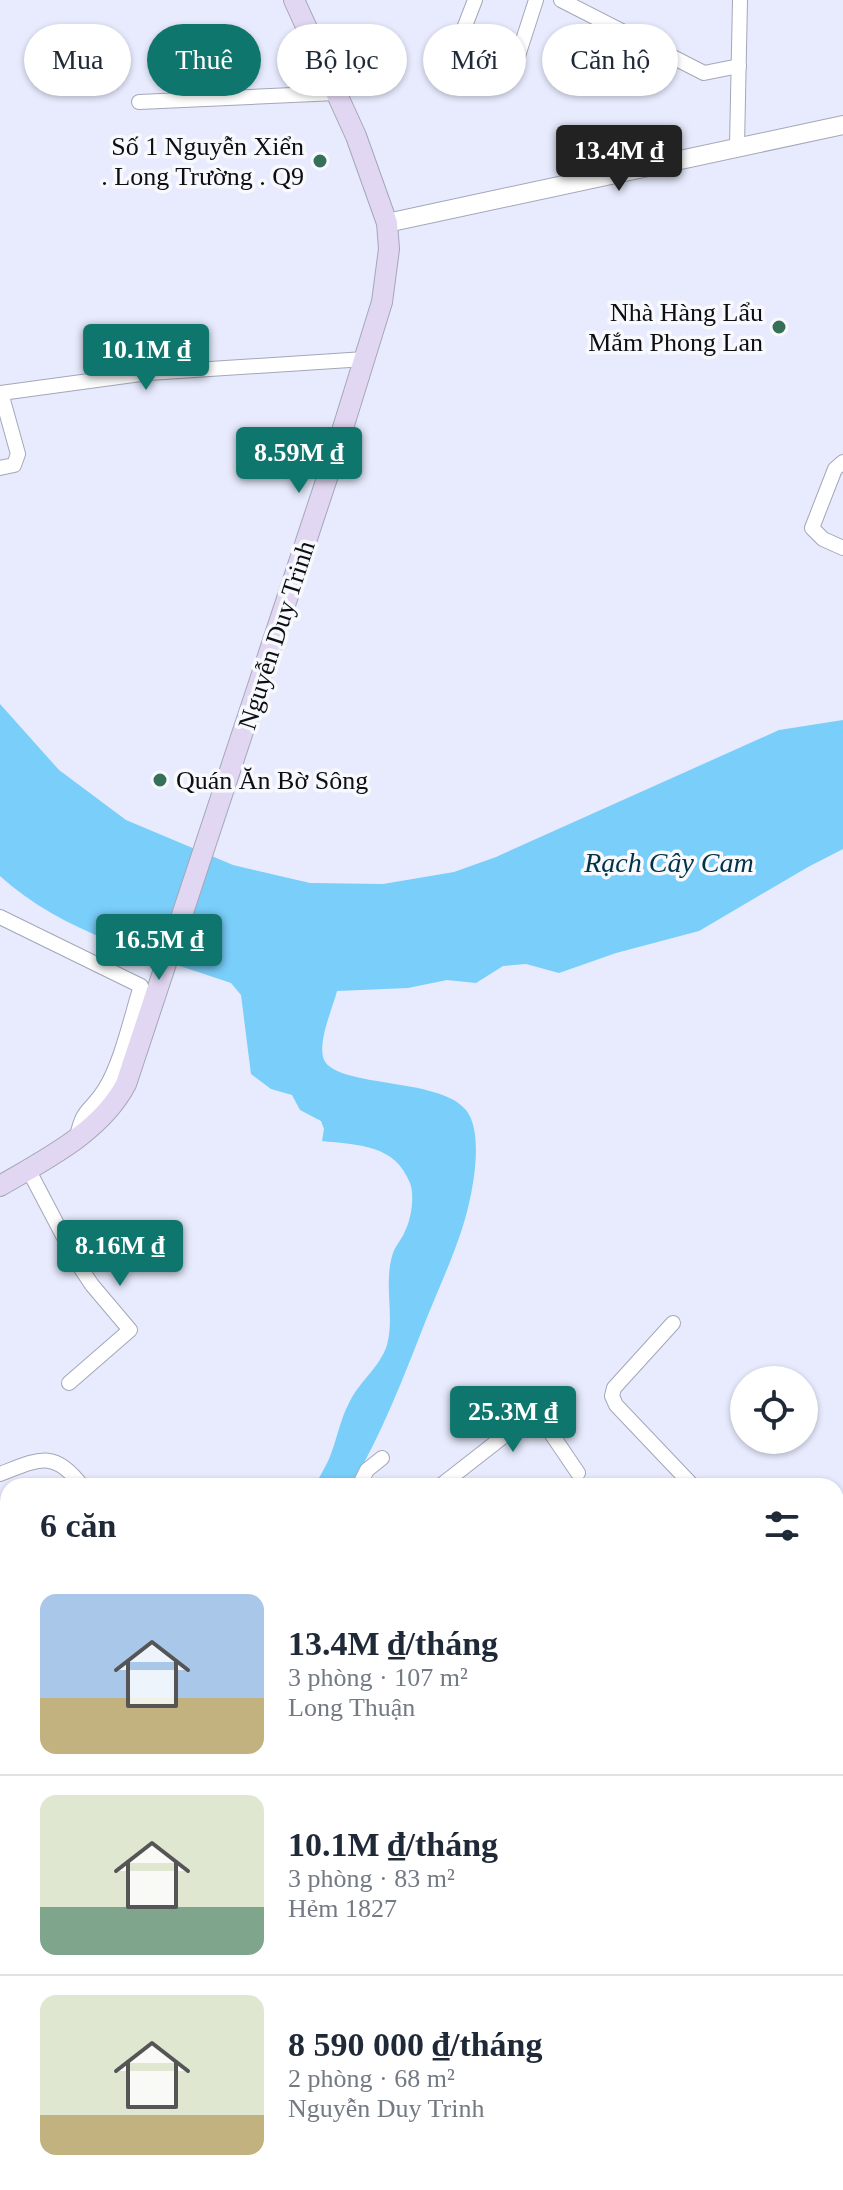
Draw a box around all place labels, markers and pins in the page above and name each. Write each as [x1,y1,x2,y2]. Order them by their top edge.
pin: 13.4M ₫ [545,125,693,193]
place label: Số 1 Nguyễn Xiển . Long Trường . Q9 [101,132,304,191]
marker: Số 1 Nguyễn Xiển . Long Trường . Q9 [311,152,329,170]
place label: Nhà Hàng Lẩu Mắm Phong Lan [588,298,763,357]
marker: Nhà Hàng Lẩu Mắm Phong Lan [770,318,788,336]
pin: 10.1M ₫ [72,324,220,392]
pin: 8.59M ₫ [225,427,373,495]
place label: Quán Ăn Bờ Sông [176,766,368,795]
marker: Quán Ăn Bờ Sông [151,771,169,789]
pin: 16.5M ₫ [85,914,233,982]
pin: 8.16M ₫ [46,1220,194,1288]
pin: 25.3M ₫ [439,1386,587,1454]

